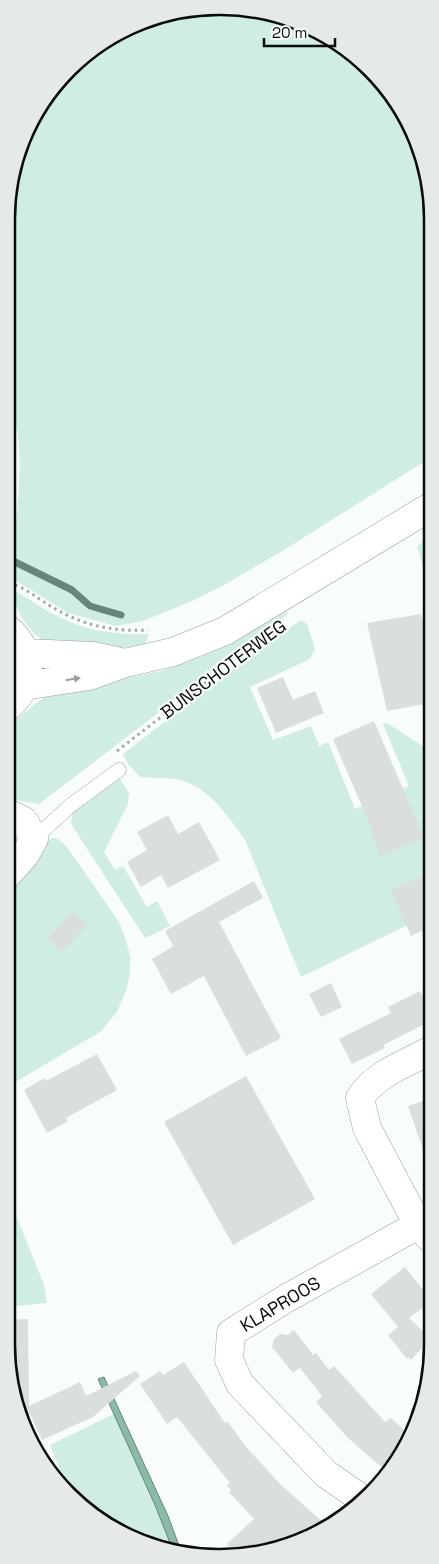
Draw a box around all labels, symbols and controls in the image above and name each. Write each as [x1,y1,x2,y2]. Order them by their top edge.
scale bar [264,15,335,47]
text: 20 m [272,23,307,42]
street label: BUNSCHOTERWEG [156,614,290,724]
one-way arrow [65,674,81,682]
street label: KLAPROOS [236,1271,324,1337]

